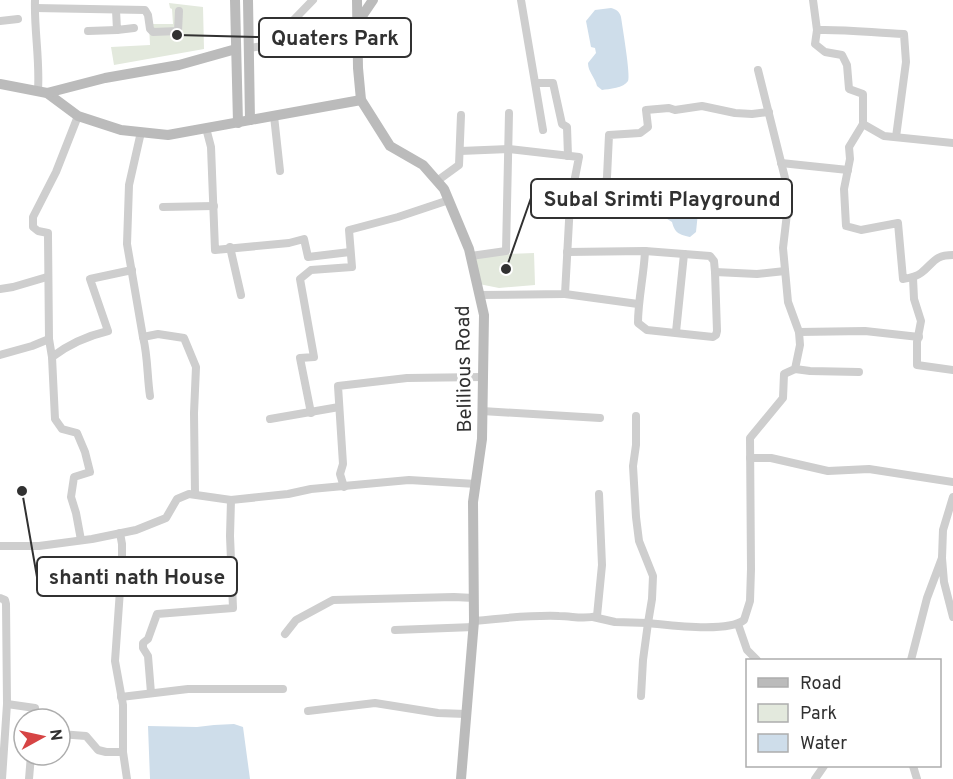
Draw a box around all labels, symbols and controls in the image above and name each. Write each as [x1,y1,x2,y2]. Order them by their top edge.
callout: Quaters Park [259,18,411,57]
text: Quaters Park [271,26,399,53]
callout: Subal Srimti Playground [531,179,792,218]
text: Subal Srimti Playground [543,187,781,214]
street label: Belilious Road [451,305,479,433]
callout: shanti nath House [37,557,237,596]
text: shanti nath House [49,565,225,592]
legend [746,659,941,767]
text: Road [800,673,842,696]
text: Park [800,703,837,726]
north arrow [12,707,72,767]
text: N [44,728,66,742]
text: Water [800,733,847,756]

